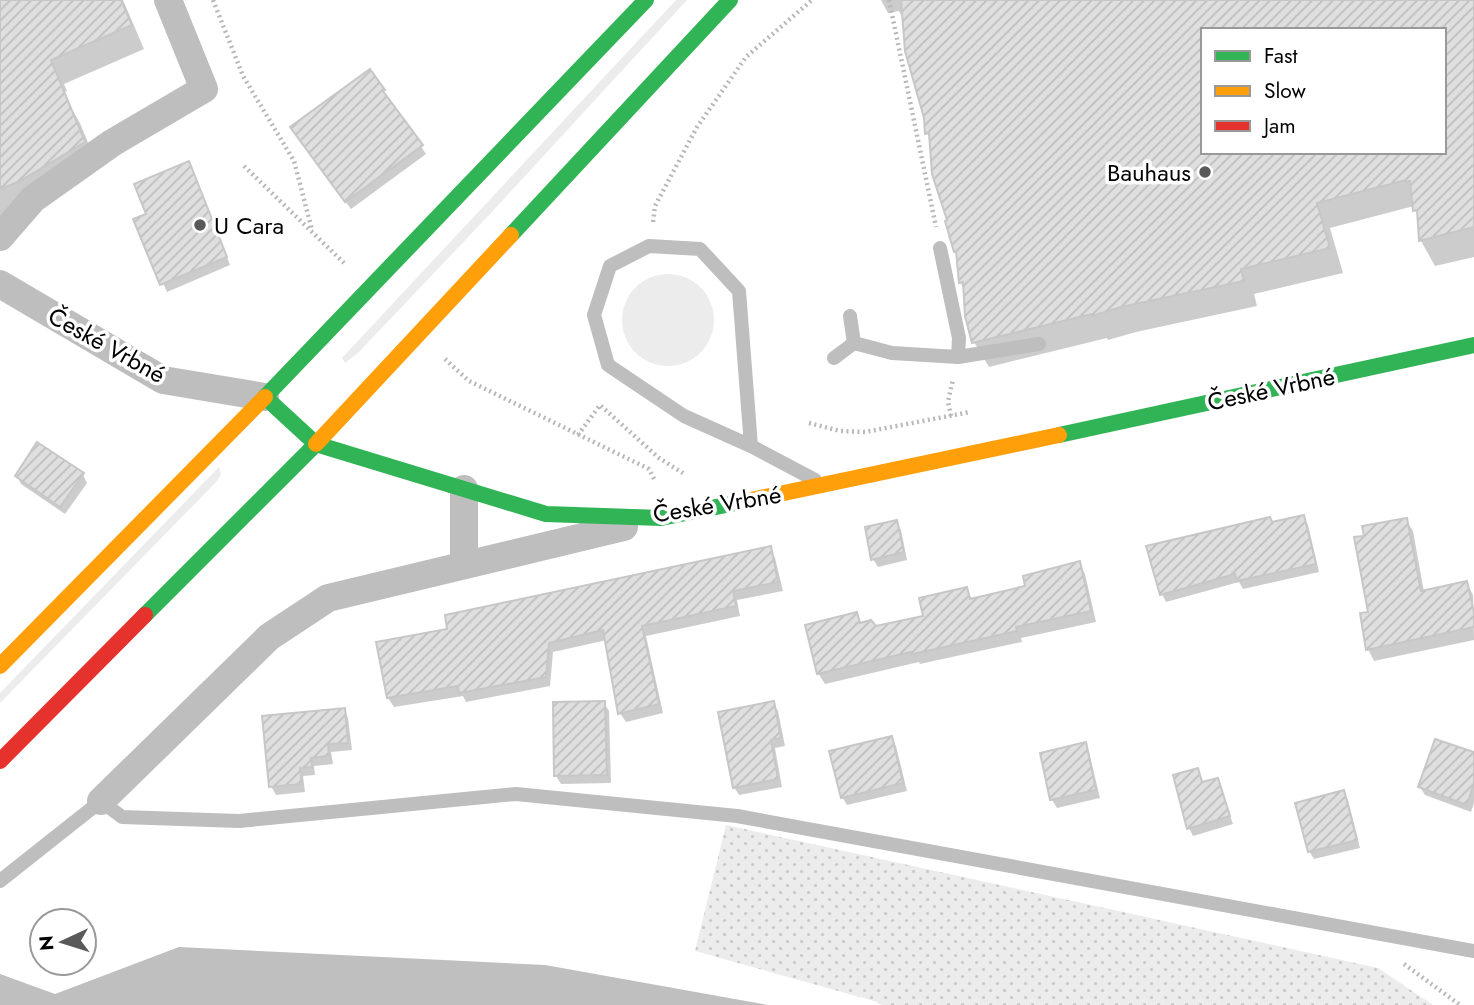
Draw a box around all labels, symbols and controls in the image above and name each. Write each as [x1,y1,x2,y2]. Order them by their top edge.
legend [1201,28,1446,154]
text: Fast [1264,41,1297,71]
text: Slow [1264,76,1306,106]
text: Jam [1261,111,1296,141]
place label: Bauhaus [1107,155,1191,190]
marker: Bauhaus [1197,164,1213,180]
place label: U Cara [214,208,284,243]
marker: U Cara [192,217,208,233]
street label: České Vrbné [42,298,172,392]
street label: České Vrbné [1204,358,1338,420]
street label: České Vrbné [650,477,784,531]
north arrow [28,907,98,977]
text: N [33,935,61,952]

